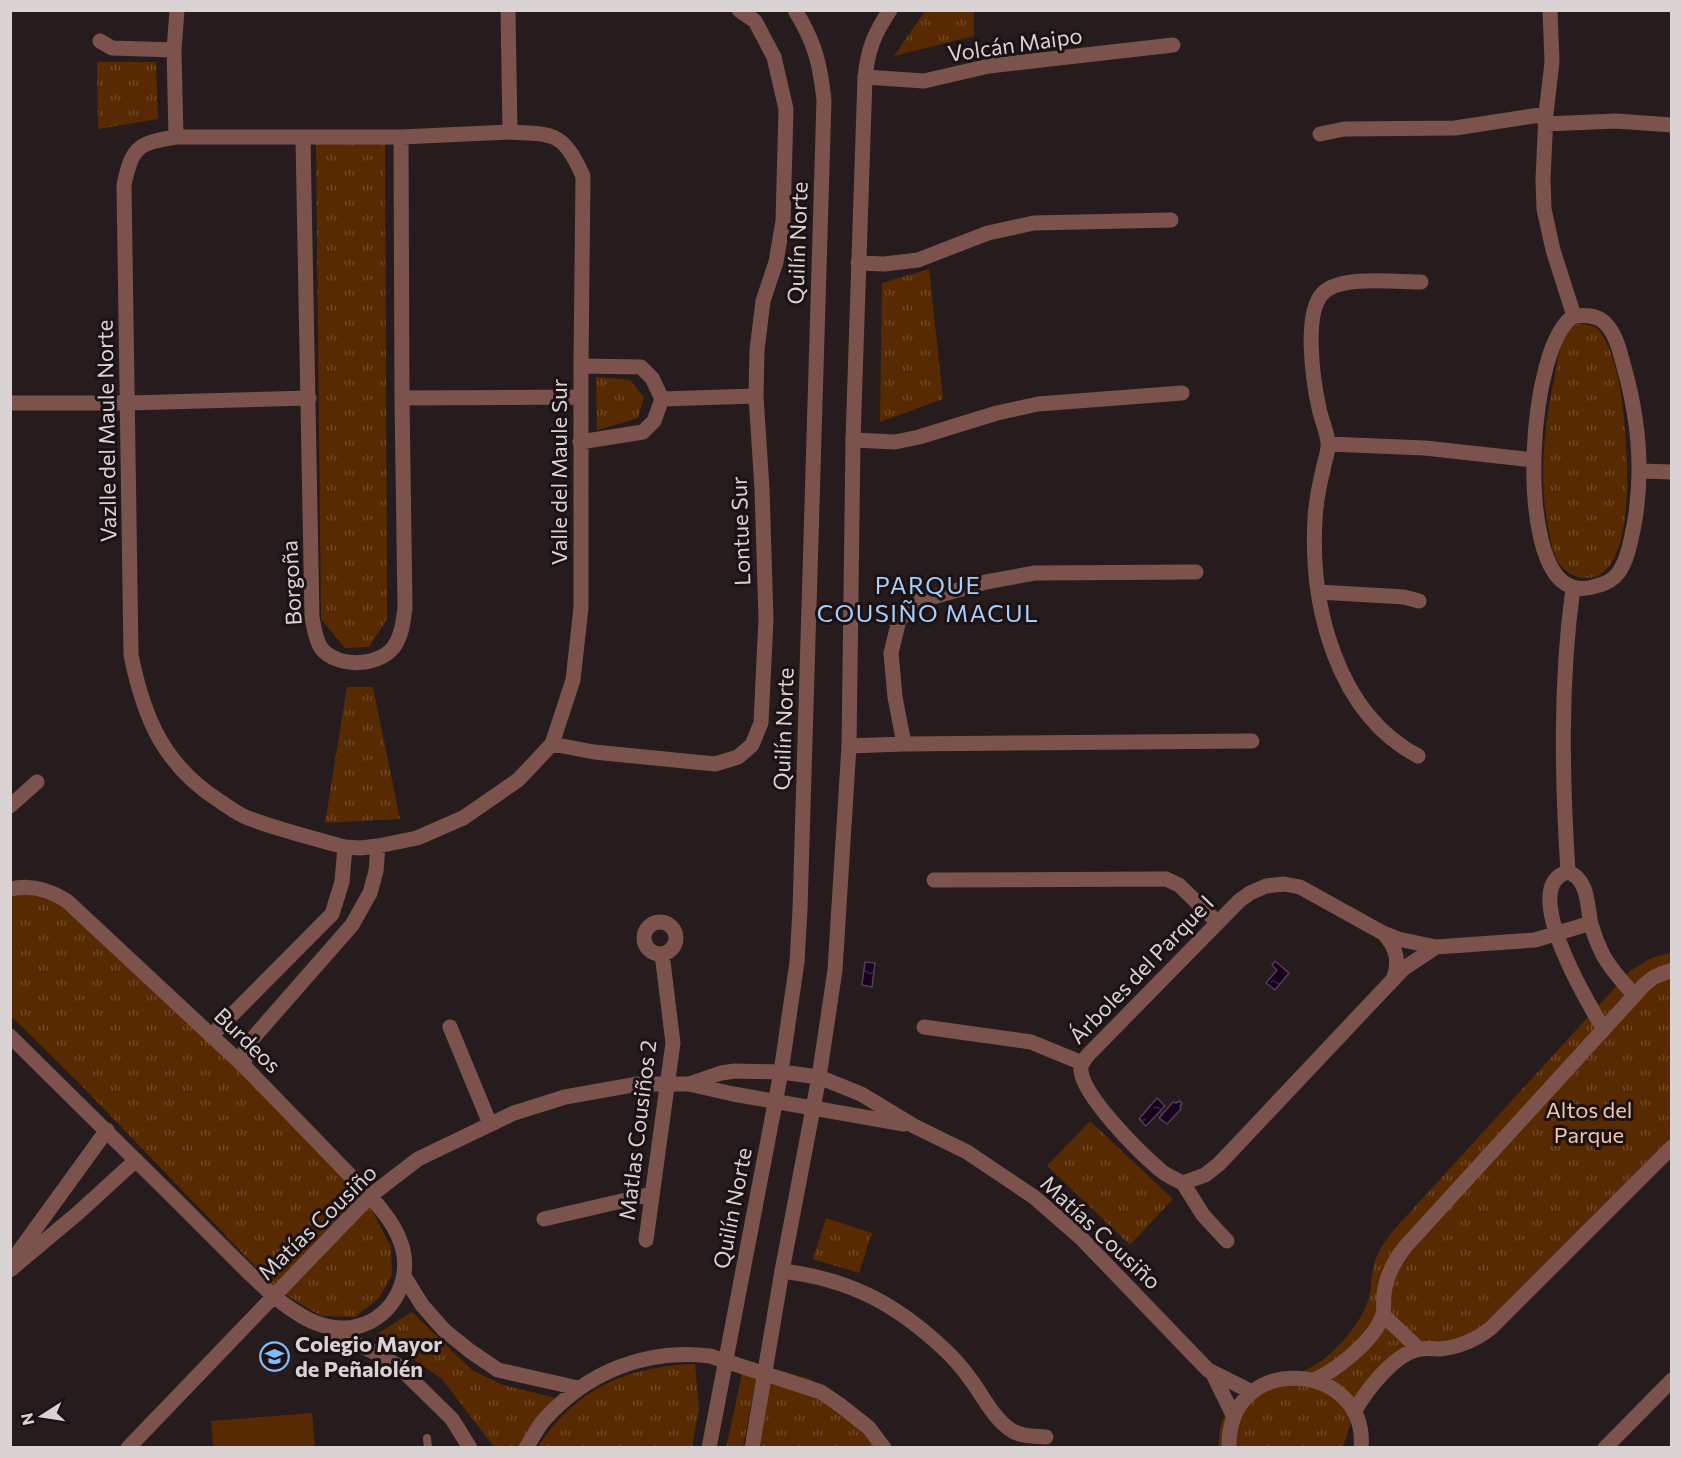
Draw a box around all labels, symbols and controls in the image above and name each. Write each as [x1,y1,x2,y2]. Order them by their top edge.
street label: Volcán Maipo [946,21,1084,67]
street label: Quilín Norte [781,181,813,305]
street label: Vazlle del Maule Norte [91,320,121,542]
street label: Valle del Maule Sur [545,379,572,565]
street label: Lontue Sur [725,476,755,586]
street label: Borgoña [275,540,307,626]
district label: PARQUE COUSIÑO MACUL [817,570,1039,627]
street label: Quilín Norte [767,667,799,791]
street label: Árboles del Parque I [1063,889,1219,1049]
street label: Burdeos [209,1002,287,1078]
street label: MatIas Cousiños 2 [613,1038,661,1222]
park label: Altos del Parque [1546,1096,1632,1148]
street label: Quilín Norte [707,1145,757,1271]
street label: Matías Cousiño [252,1159,382,1285]
street label: Matías Cousiño [1035,1169,1167,1295]
place label: Colegio Mayor de Peñalolén [295,1330,442,1382]
school or university icon: Colegio Mayor de Peñalolén [258,1340,290,1372]
north arrow [12,1386,72,1446]
text: N [16,1411,37,1427]

